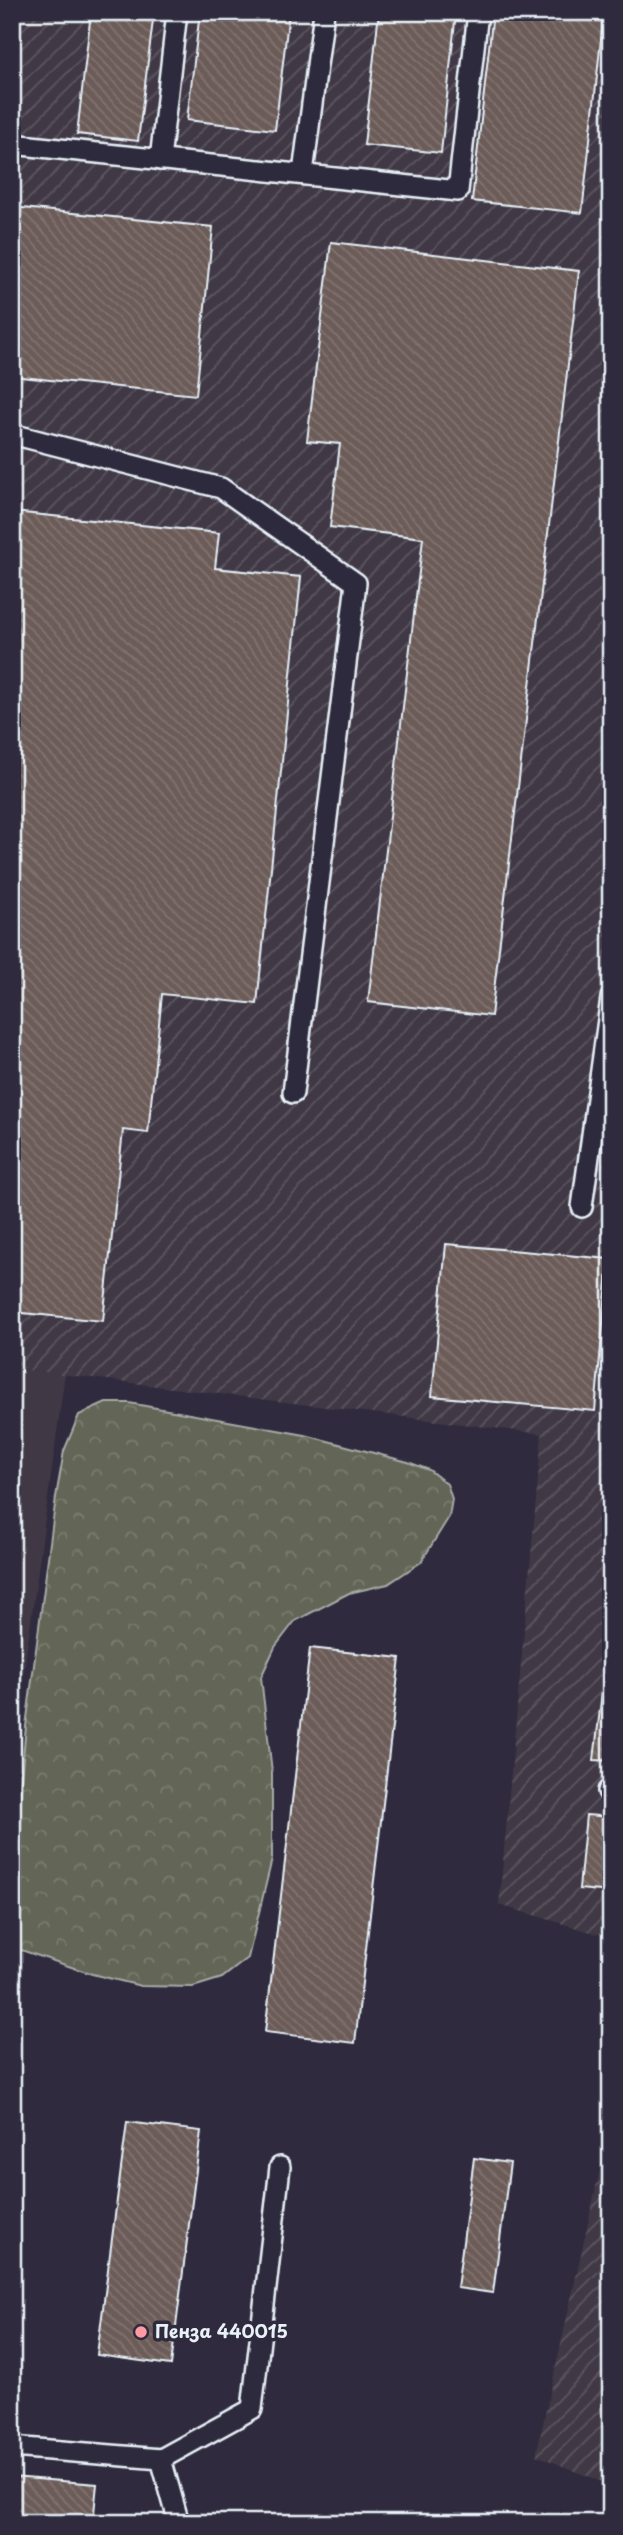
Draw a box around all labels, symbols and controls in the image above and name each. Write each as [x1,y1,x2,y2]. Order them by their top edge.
place label: Пенза 440015 [155,2317,288,2344]
marker: Пенза 440015 [133,2324,149,2340]

